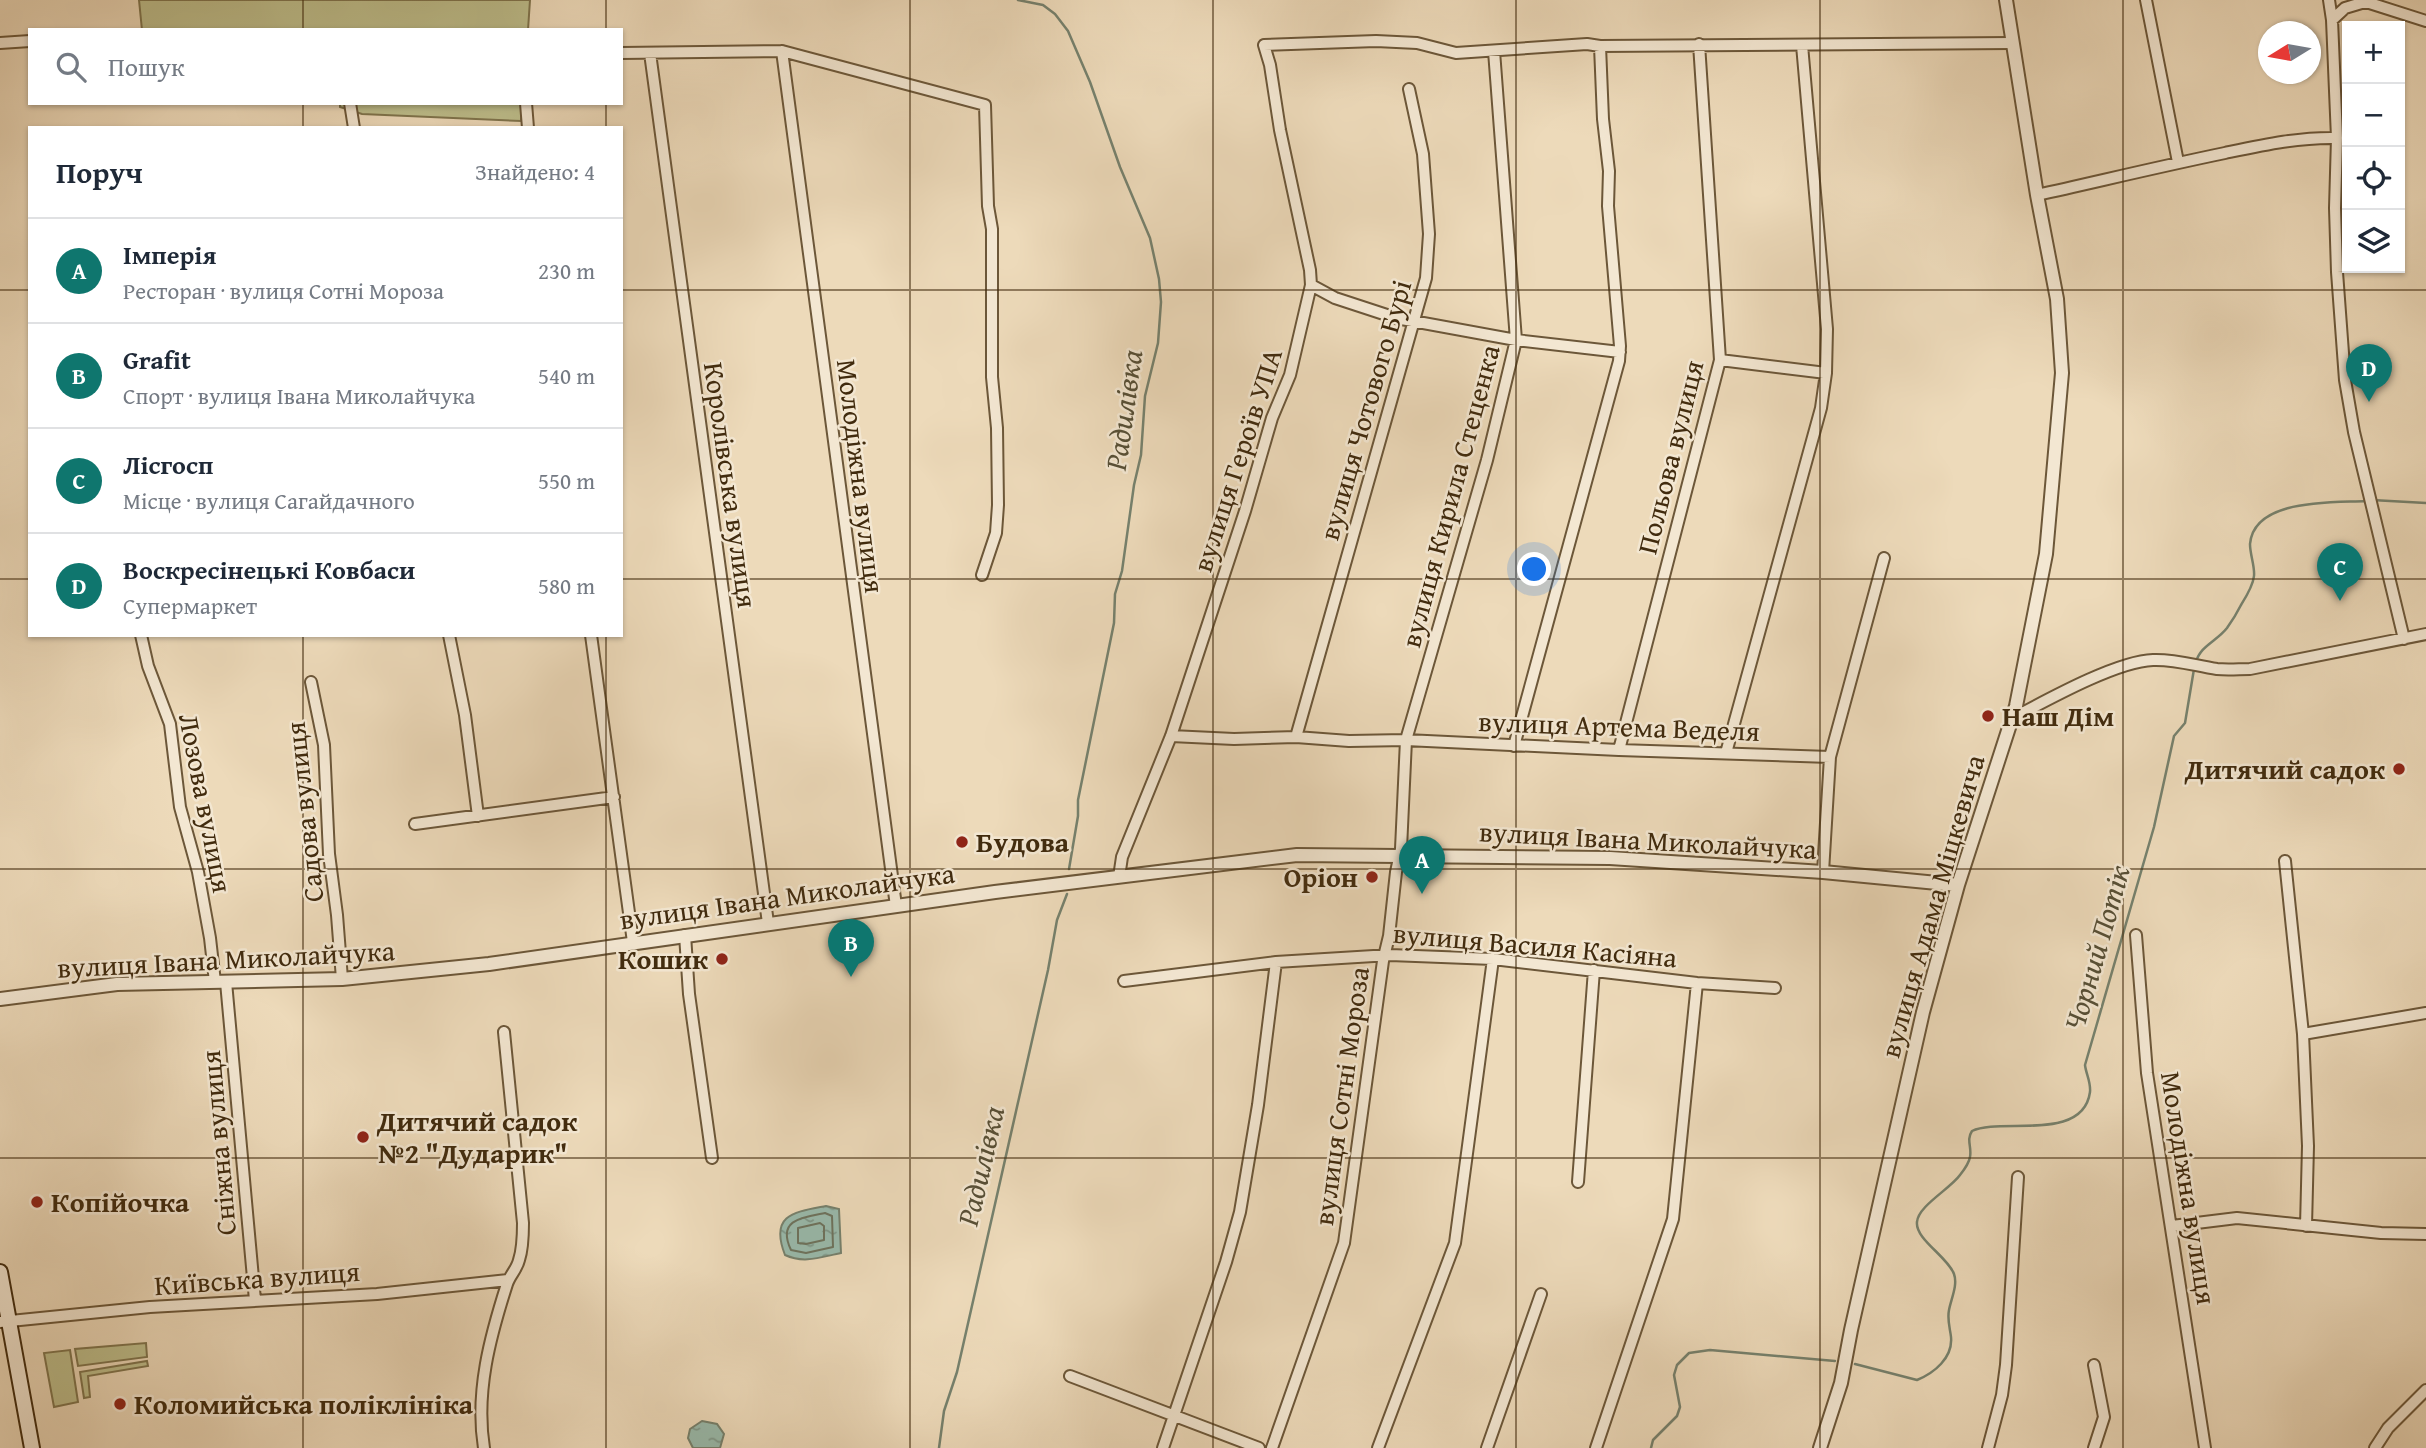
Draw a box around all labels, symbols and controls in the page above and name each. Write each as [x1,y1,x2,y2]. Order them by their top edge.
north arrow [2258,21,2321,84]
map controls [2342,21,2405,273]
button: + [2342,21,2405,84]
search box [28,28,623,105]
text: Пошук [108,47,185,86]
icon: search [52,48,90,86]
button: − [2342,84,2405,147]
button: locate [2342,147,2405,210]
text: Поруч [56,150,143,194]
text: Знайдено: 4 [475,155,595,188]
button: layers [2342,210,2405,273]
text: Імперія [123,235,216,274]
text: A [72,254,86,287]
text: 230 m [538,254,595,287]
text: Ресторан · вулиця Сотні Мороза [123,274,444,307]
street label: вулиця Чотового Бурі [1308,275,1421,545]
street label: вулиця Кирила Стеценка [1389,339,1510,652]
text: Grafit [123,340,191,379]
street label: вулиця Героїв УПА [1181,343,1292,577]
pin: D [2346,344,2392,402]
water label: Радилівка [1093,346,1153,474]
street label: Польова вулиця [1626,356,1713,558]
street label: Молодіжна вулиця [827,357,896,595]
text: B [72,359,86,392]
text: 540 m [538,359,595,392]
street label: Королівська вулиця [694,359,769,610]
text: Спорт · вулиця Івана Миколайчука [123,379,475,412]
text: Лісгосп [123,445,213,484]
text: C [72,464,86,497]
text: 550 m [538,464,595,497]
text: Місце · вулиця Сагайдачного [123,484,415,517]
pin: C [2317,543,2363,601]
text: Воскресінецькі Ковбаси [123,550,415,589]
your location [1517,552,1551,586]
text: D [72,569,86,602]
text: 580 m [538,569,595,602]
text: Супермаркет [123,589,257,622]
place label: Наш Дім [2002,695,2114,736]
street label: вулиця Артема Веделя [1478,700,1760,751]
marker: Наш Дім [1980,708,1996,724]
street label: Лозова вулиця [169,710,244,896]
street label: Садова вулиця [274,720,333,904]
place label: Дитячий садок [2184,748,2386,789]
street label: вулиця Адама Міцкевича [1869,749,1995,1062]
marker: Дитячий садок [2391,761,2407,777]
street label: вулиця Івана Миколайчука [1478,810,1818,869]
place label: Будова [976,821,1070,862]
marker: Будова [954,834,970,850]
pin: A [1399,836,1445,894]
street label: вулиця Івана Миколайчука [617,852,958,939]
place label: Оріон [1284,856,1358,897]
water label: Чорний Потік [2051,859,2141,1036]
marker: Оріон [1364,869,1380,885]
street label: вулиця Василя Касіяна [1391,912,1679,977]
pin: B [828,919,874,977]
street label: вулиця Івана Миколайчука [56,929,396,988]
place label: Кошик [618,938,709,979]
marker: Кошик [714,951,730,967]
street label: вулиця Сотні Мороза [1302,963,1379,1228]
street label: Сніжна вулиця [189,1049,246,1237]
street label: Молодіжна вулиця [2151,1068,2228,1307]
place label: Дитячий садок №2 "Дударик" [376,1100,578,1173]
water label: Радилівка [945,1101,1015,1231]
marker: Дитячий садок №2 "Дударик" [355,1129,371,1145]
place label: Копійочка [51,1181,190,1222]
marker: Копійочка [29,1194,45,1210]
street label: Київська вулиця [153,1250,361,1305]
place label: Коломийська поліклініка [134,1383,474,1424]
marker: Коломийська поліклініка [112,1396,128,1412]

